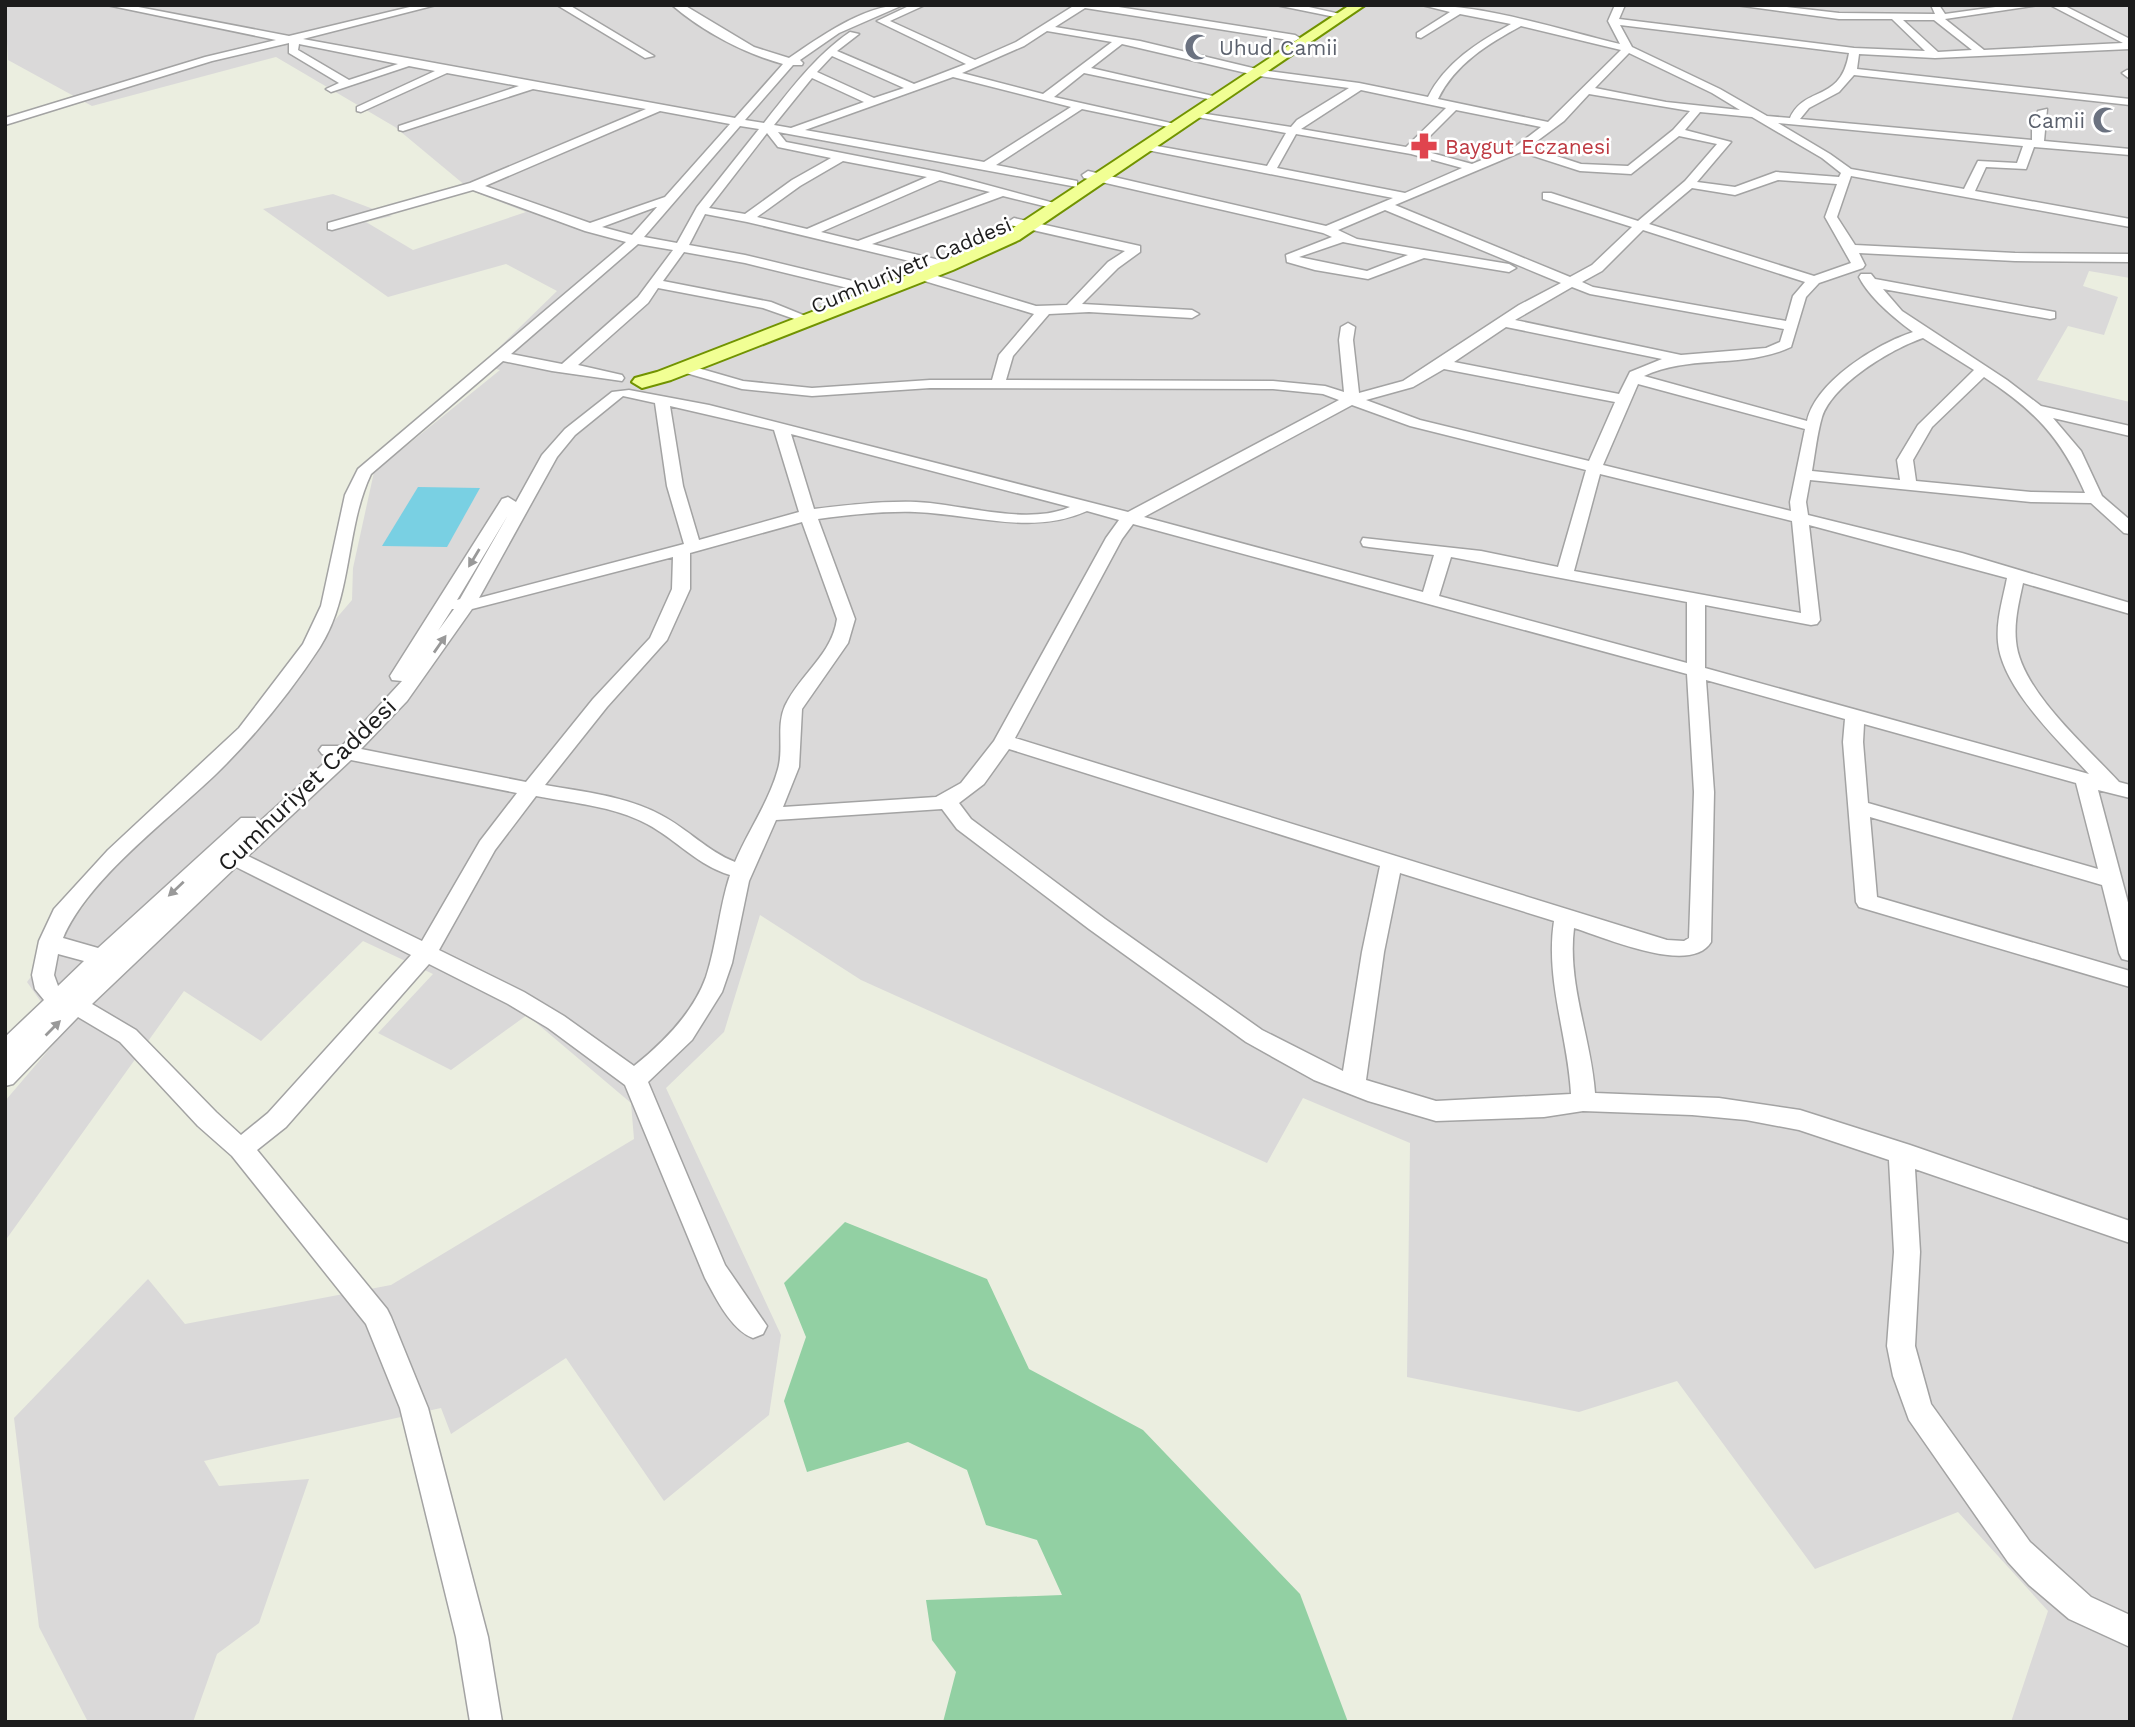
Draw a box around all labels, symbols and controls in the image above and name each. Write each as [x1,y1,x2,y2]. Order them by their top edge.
mosque icon: Uhud Camii [1183,32,1213,62]
place label: Uhud Camii [1219,35,1338,60]
mosque icon: Camii [2091,105,2121,135]
place label: Camii [2028,108,2085,133]
pharmacy icon: Baygut Eczanesi [1409,131,1439,161]
place label: Baygut Eczanesi [1445,134,1611,159]
street label: Cumhuriyetr Caddesi [807,211,1015,319]
one-way arrow [467,549,480,568]
one-way arrow [433,635,447,653]
street label: Cumhuriyet Caddesi [212,693,402,877]
one-way arrow [168,880,185,896]
one-way arrow [45,1020,62,1037]

